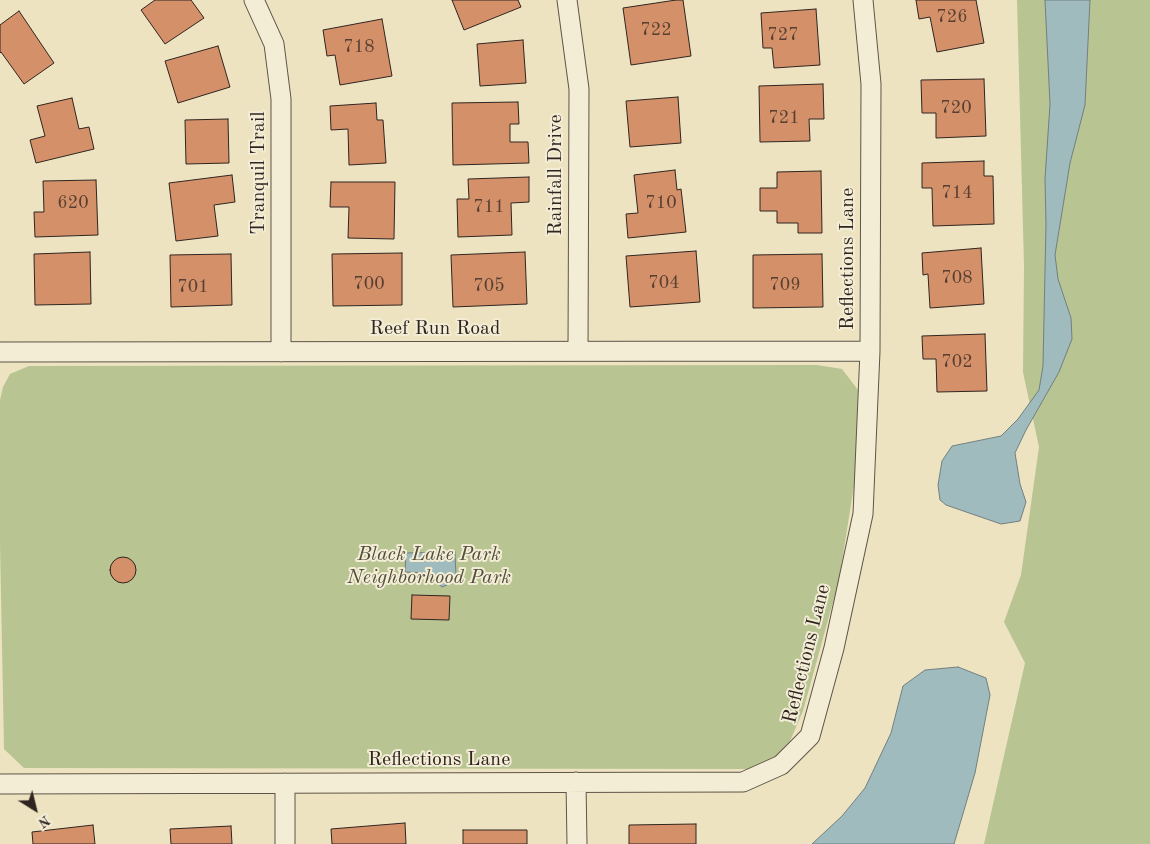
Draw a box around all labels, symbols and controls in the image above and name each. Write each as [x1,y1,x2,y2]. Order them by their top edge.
house number: 726 [936,6,968,28]
house number: 722 [640,19,672,41]
house number: 727 [767,24,799,46]
house number: 718 [343,36,375,58]
house number: 720 [940,97,972,119]
house number: 721 [768,107,800,129]
street label: Tranquil Trail [247,111,271,235]
street label: Rainfall Drive [544,114,568,236]
house number: 714 [941,182,973,204]
street label: Reflections Lane [836,188,860,330]
house number: 620 [57,192,89,214]
house number: 710 [645,192,677,214]
house number: 711 [473,196,505,218]
house number: 708 [941,267,973,289]
house number: 704 [648,272,680,294]
house number: 700 [353,273,385,295]
house number: 709 [769,274,801,296]
house number: 705 [473,275,505,297]
house number: 701 [177,276,209,298]
street label: Reef Run Road [370,317,500,341]
house number: 702 [941,351,973,373]
park label: Black Lake Park Neighborhood Park [347,543,511,590]
street label: Reflections Lane [778,582,836,726]
street label: Reflections Lane [368,748,510,772]
north arrow [10,784,60,834]
text: N [35,812,52,830]

